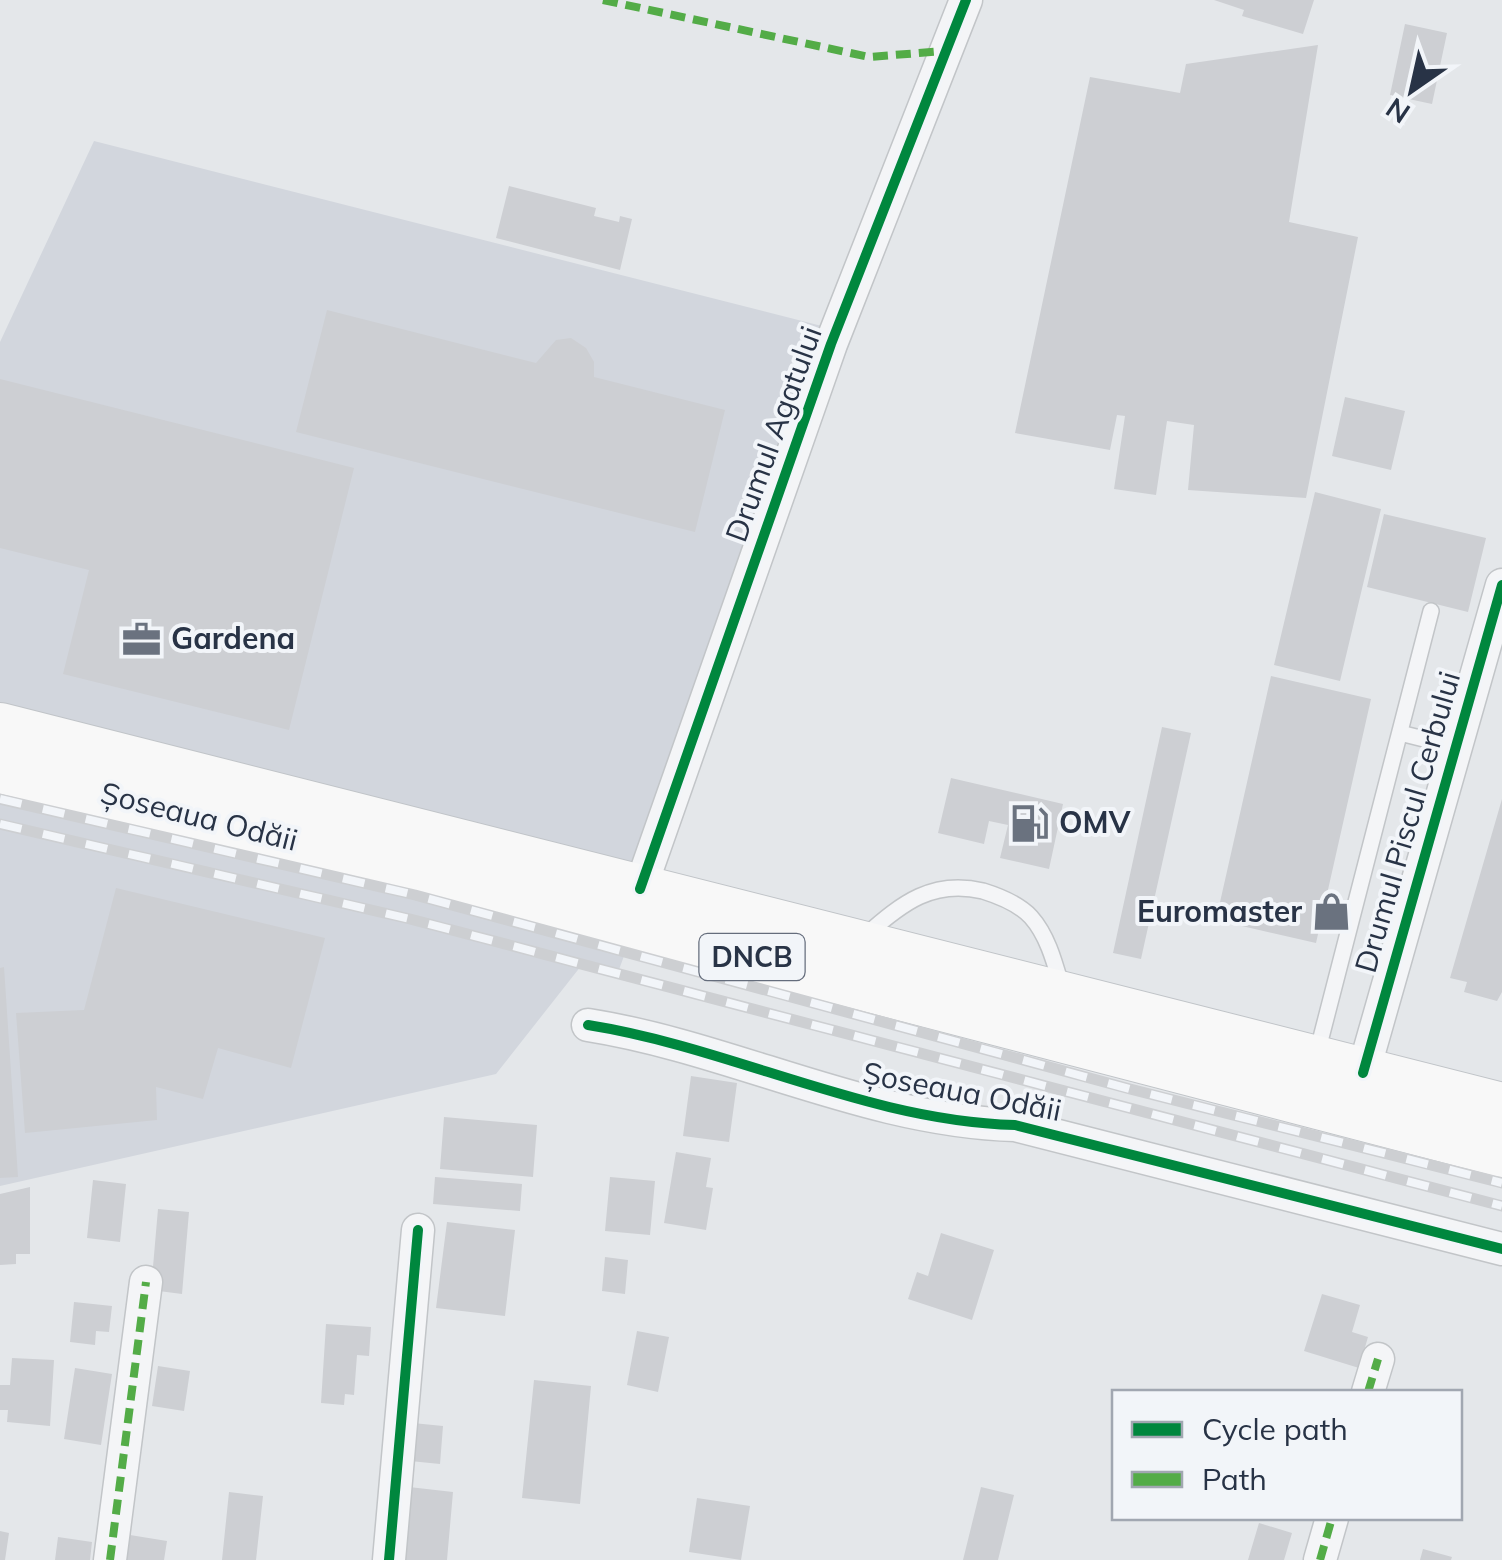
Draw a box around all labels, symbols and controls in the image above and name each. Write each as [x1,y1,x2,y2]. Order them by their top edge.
north arrow [1362,40,1462,140]
text: N [1379,91,1416,132]
street label: Drumul Agatului [716,321,830,547]
office icon: Gardena [120,618,162,660]
place label: Gardena [171,619,295,657]
street label: Drumul Piscul Cerbului [1346,667,1468,977]
street label: Șoseaua Odăii [97,773,302,859]
fuel station icon: OMV [1008,802,1050,844]
place label: OMV [1059,803,1131,841]
shop icon: Euromaster [1311,891,1353,933]
place label: Euromaster [1137,892,1302,930]
road number: DNCB [700,934,804,980]
street label: Șoseaua Odăii [860,1053,1065,1129]
legend [1112,1390,1462,1520]
text: Cycle path [1202,1410,1348,1448]
text: Path [1202,1460,1267,1498]

